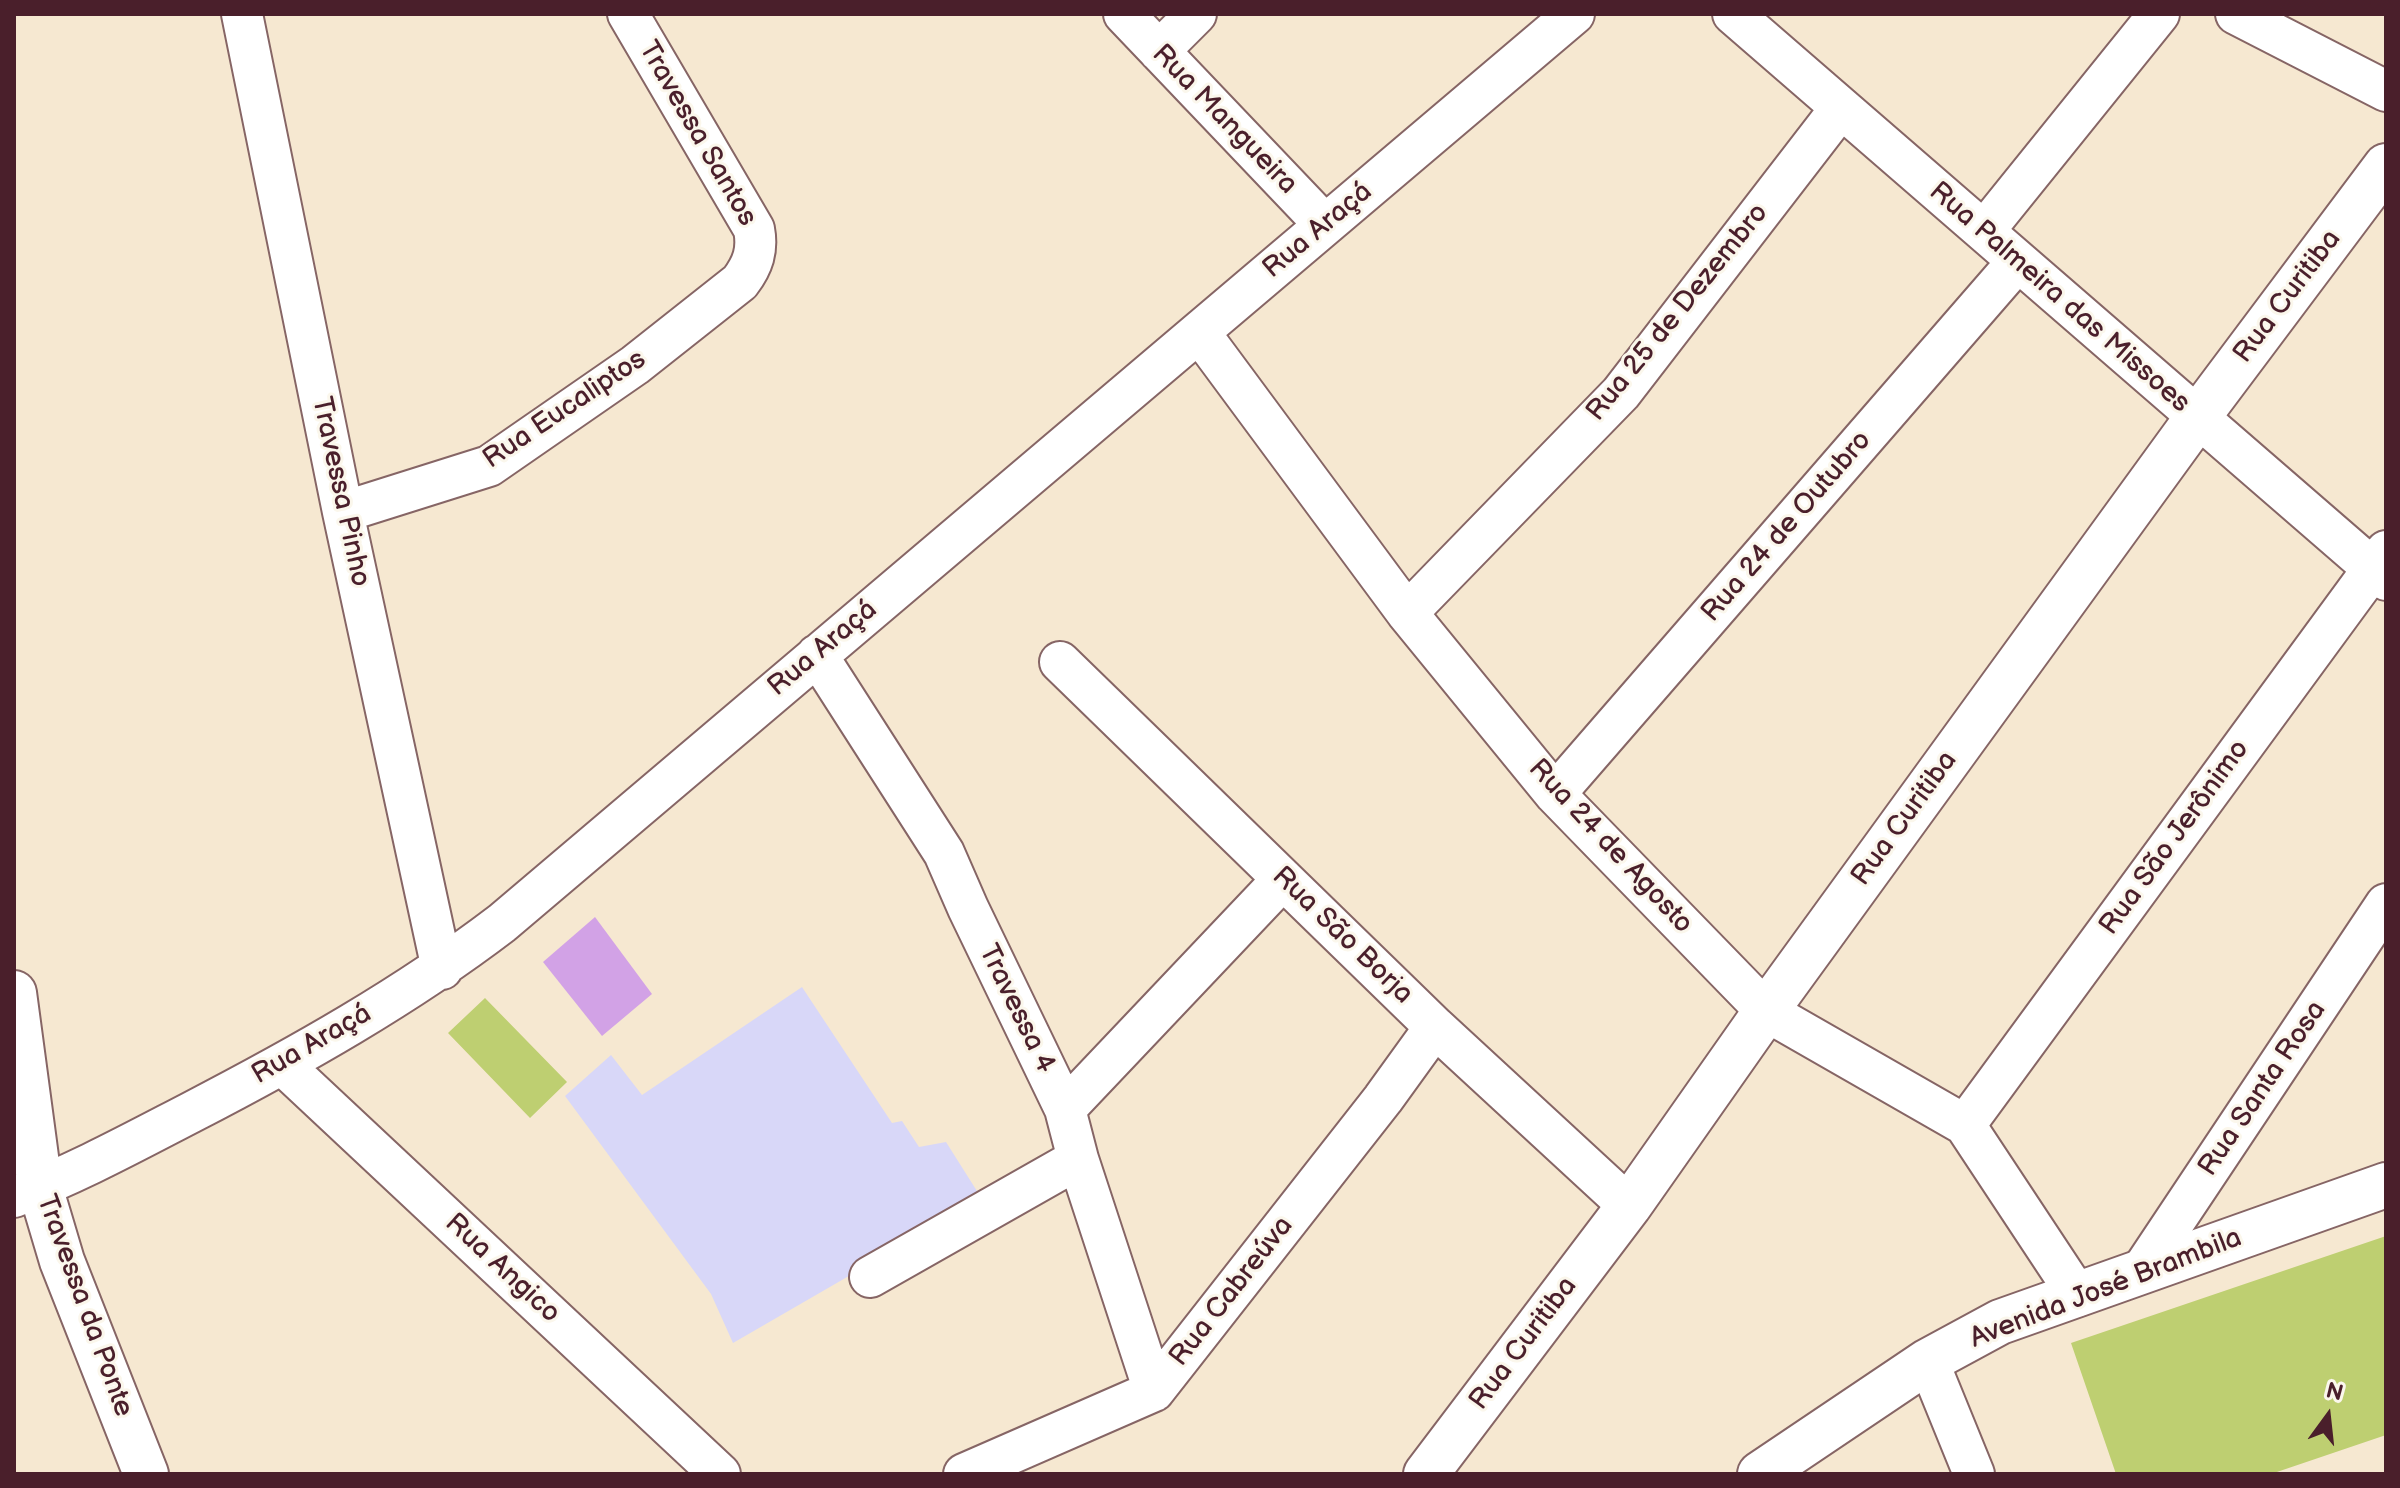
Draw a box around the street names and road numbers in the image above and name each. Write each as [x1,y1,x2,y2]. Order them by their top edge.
street label: Travessa Santos [631,36,763,232]
street label: Rua Mangueira [1144,38,1304,202]
street label: Rua Palmeira das Missoes [1922,175,2196,421]
street label: Rua Araçá [1257,176,1379,286]
street label: Rua 25 de Dezembro [1580,197,1776,429]
street label: Rua Curitiba [2227,224,2349,370]
street label: Rua Eucaliptos [477,343,653,477]
street label: Travessa Pinho [304,394,376,590]
street label: Rua 24 de Outubro [1695,425,1879,629]
street label: Rua Araçá [762,594,884,704]
street label: Rua São Jerônimo [2093,734,2257,942]
street label: Rua Curitiba [1845,745,1965,893]
street label: Rua 24 de Agosto [1521,753,1699,941]
street label: Rua São Borja [1264,860,1420,1012]
street label: Travessa 4 [970,939,1062,1079]
street label: Rua Santa Rosa [2192,995,2334,1183]
street label: Rua Araçá [246,997,378,1093]
street label: Travessa da Ponte [28,1190,140,1422]
street label: Rua Angico [437,1207,567,1331]
street label: Rua Cabreúva [1163,1210,1301,1374]
street label: Avenida José Brambila [1965,1222,2247,1356]
street label: Rua Curitiba [1463,1271,1585,1417]

